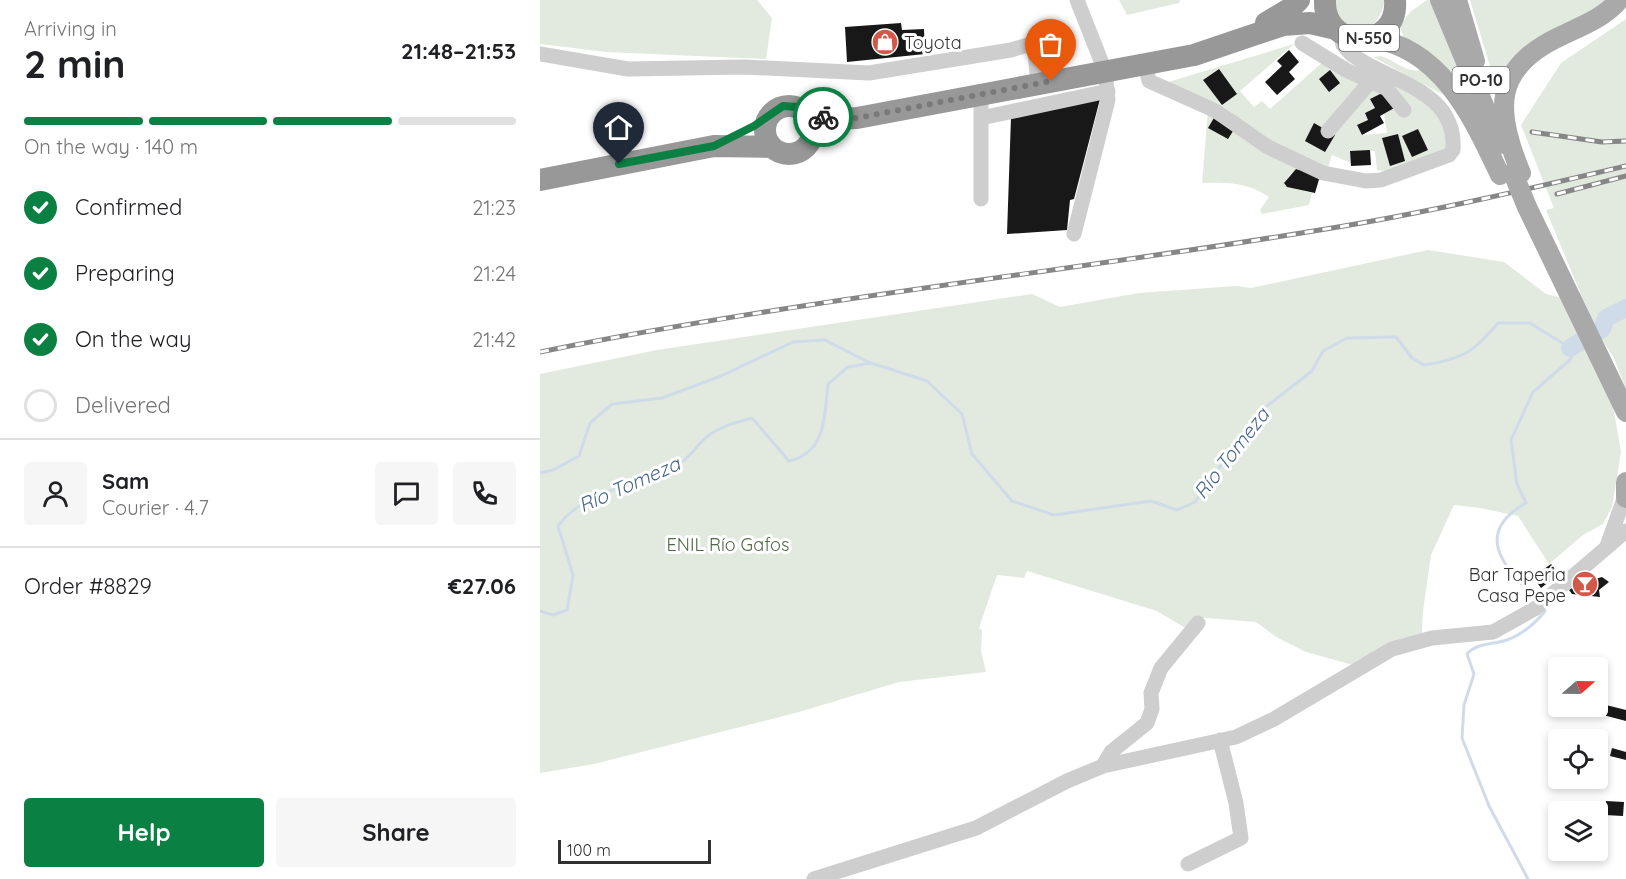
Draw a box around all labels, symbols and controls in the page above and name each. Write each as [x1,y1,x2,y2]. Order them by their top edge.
text: Arriving in [24,16,117,41]
pin [1025,19,1076,81]
road number: N-550 [1339,25,1399,51]
shop icon: Toyota [870,27,900,57]
icon: bag [1034,28,1067,61]
place label: Toyota [904,31,962,54]
text: 21:48–21:53 [401,37,516,65]
text: 2 min [24,39,126,88]
road number: PO-10 [1452,67,1510,93]
courier [793,87,853,147]
icon: bike [807,101,840,134]
pin [593,102,644,164]
icon: home [602,111,635,144]
text: On the way · 140 m [24,134,198,159]
icon: check [24,191,57,224]
text: Confirmed [75,193,182,221]
text: 21:23 [472,195,516,220]
icon: check [24,257,57,290]
text: Preparing [75,259,175,287]
text: 21:24 [472,261,516,286]
icon: check [24,323,57,356]
text: On the way [75,325,191,353]
text: 21:42 [472,327,516,352]
text: Delivered [75,391,171,419]
water label: Río Tomeza [1188,401,1275,503]
water label: Río Tomeza [574,450,685,517]
button: person [24,462,87,525]
button: chat [375,462,438,525]
button: phone [453,462,516,525]
text: Sam [102,467,149,495]
text: Courier · 4.7 [102,495,209,520]
park label: ENIL Río Gafos [667,533,789,556]
place label: Bar Taperia Casa Pepe [1469,563,1566,607]
bar icon: Bar Taperia Casa Pepe [1570,569,1600,599]
text: Order #8829 [24,572,152,600]
text: €27.06 [448,572,516,600]
north arrow [1548,657,1608,717]
map controls [1548,657,1608,861]
button: locate [1548,729,1608,789]
button: Help [24,798,264,867]
button: Share [276,798,516,867]
button: layers [1548,801,1608,861]
scale bar [558,837,711,864]
text: 100 m [567,840,611,860]

